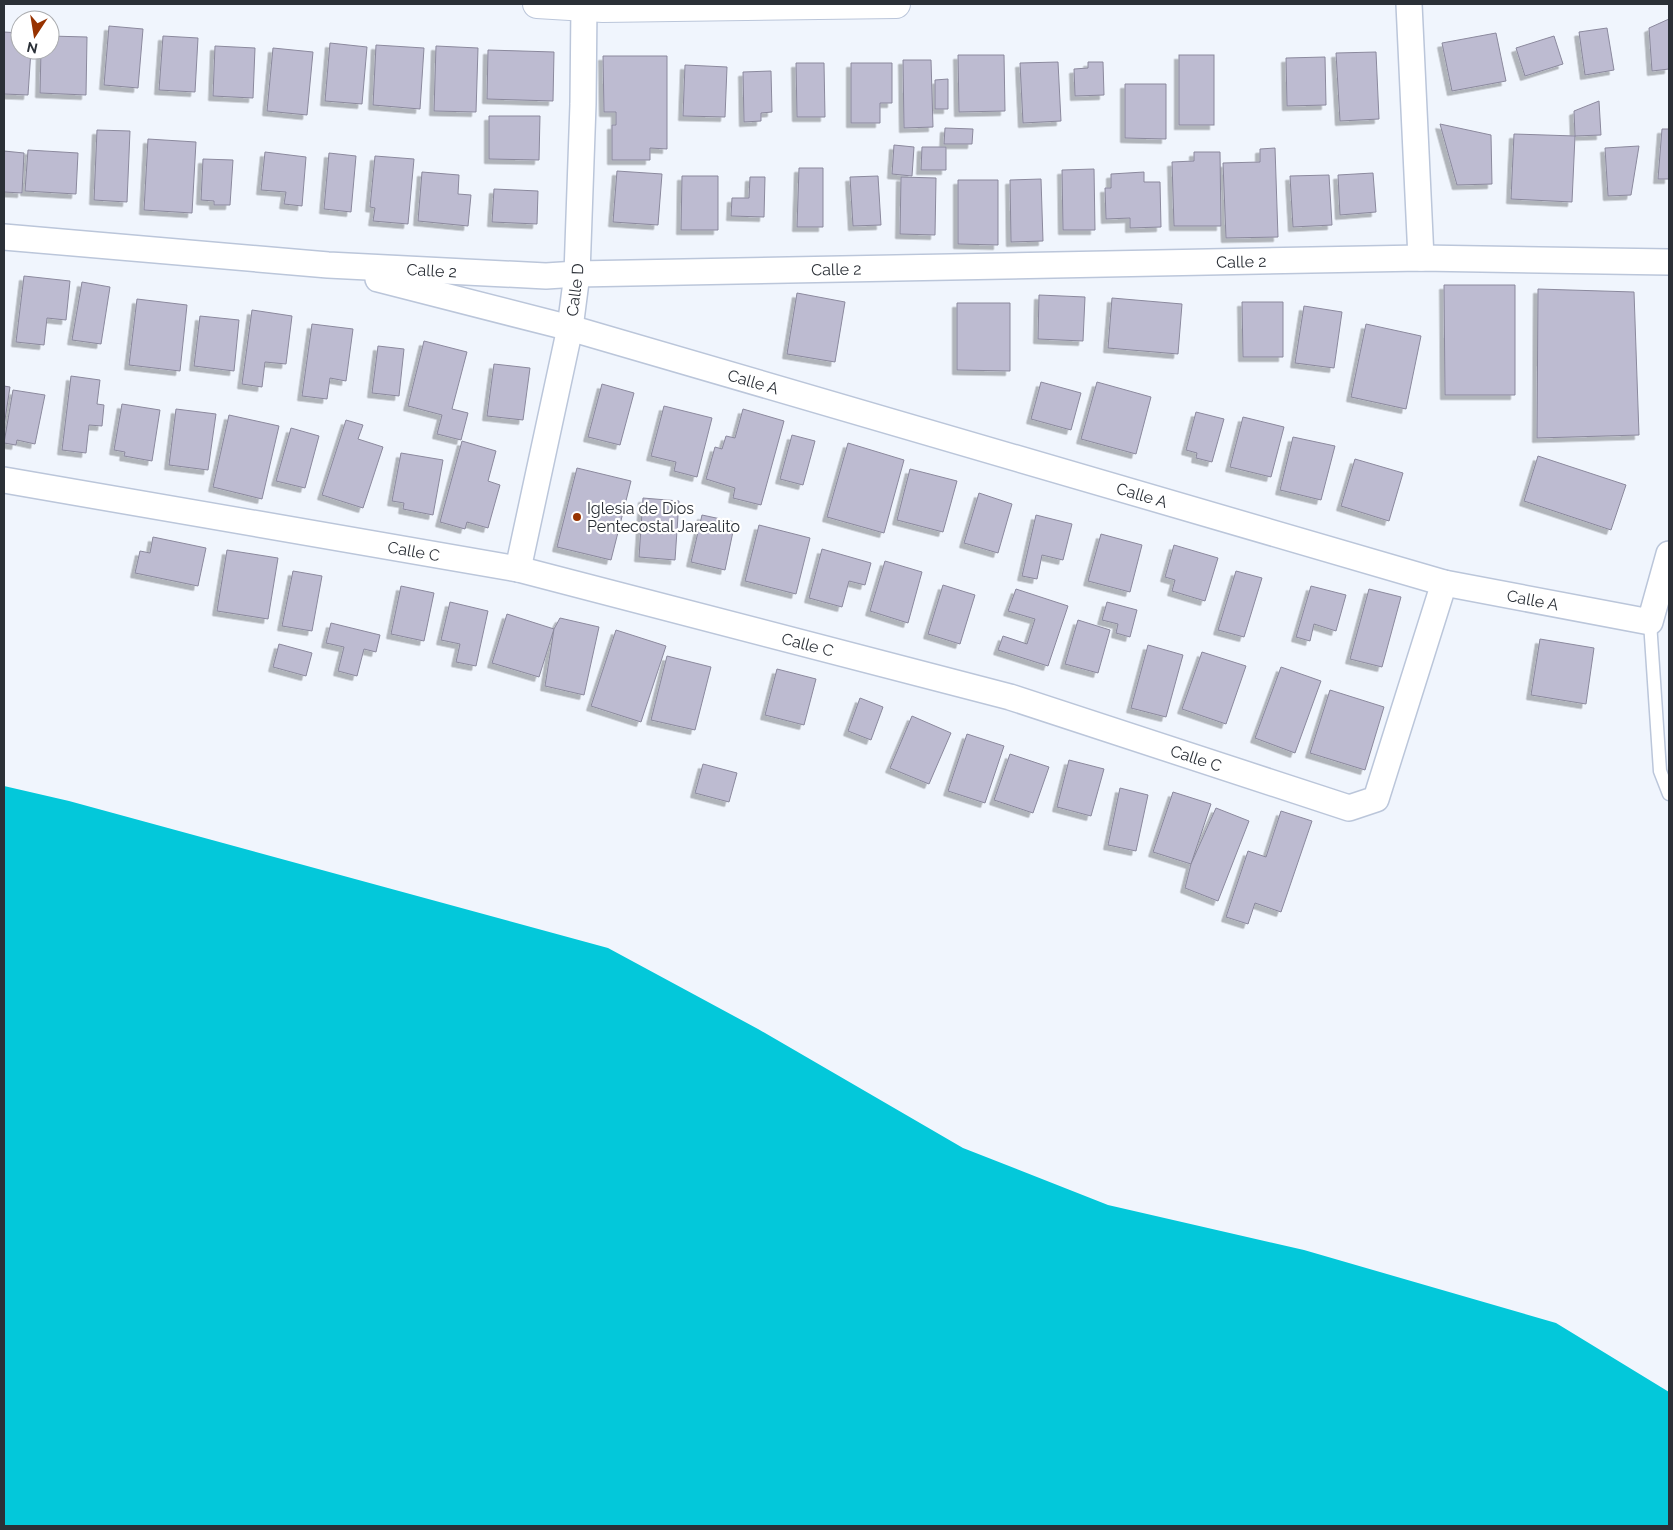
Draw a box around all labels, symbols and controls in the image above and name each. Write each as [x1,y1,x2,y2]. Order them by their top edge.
north arrow [10,10,60,60]
text: N [25,39,39,57]
street label: Calle 2 [1216,252,1267,272]
street label: Calle 2 [406,260,457,281]
street label: Calle 2 [811,260,862,280]
street label: Calle D [563,263,587,318]
street label: Calle A [725,365,781,398]
street label: Calle A [1114,479,1170,512]
place label: Iglesia de Dios Pentecostal Jarealito [587,499,740,536]
marker: Iglesia de Dios Pentecostal Jarealito [571,511,583,523]
street label: Calle C [386,538,442,565]
street label: Calle A [1505,586,1560,615]
street label: Calle C [780,629,836,661]
street label: Calle C [1168,741,1224,776]

